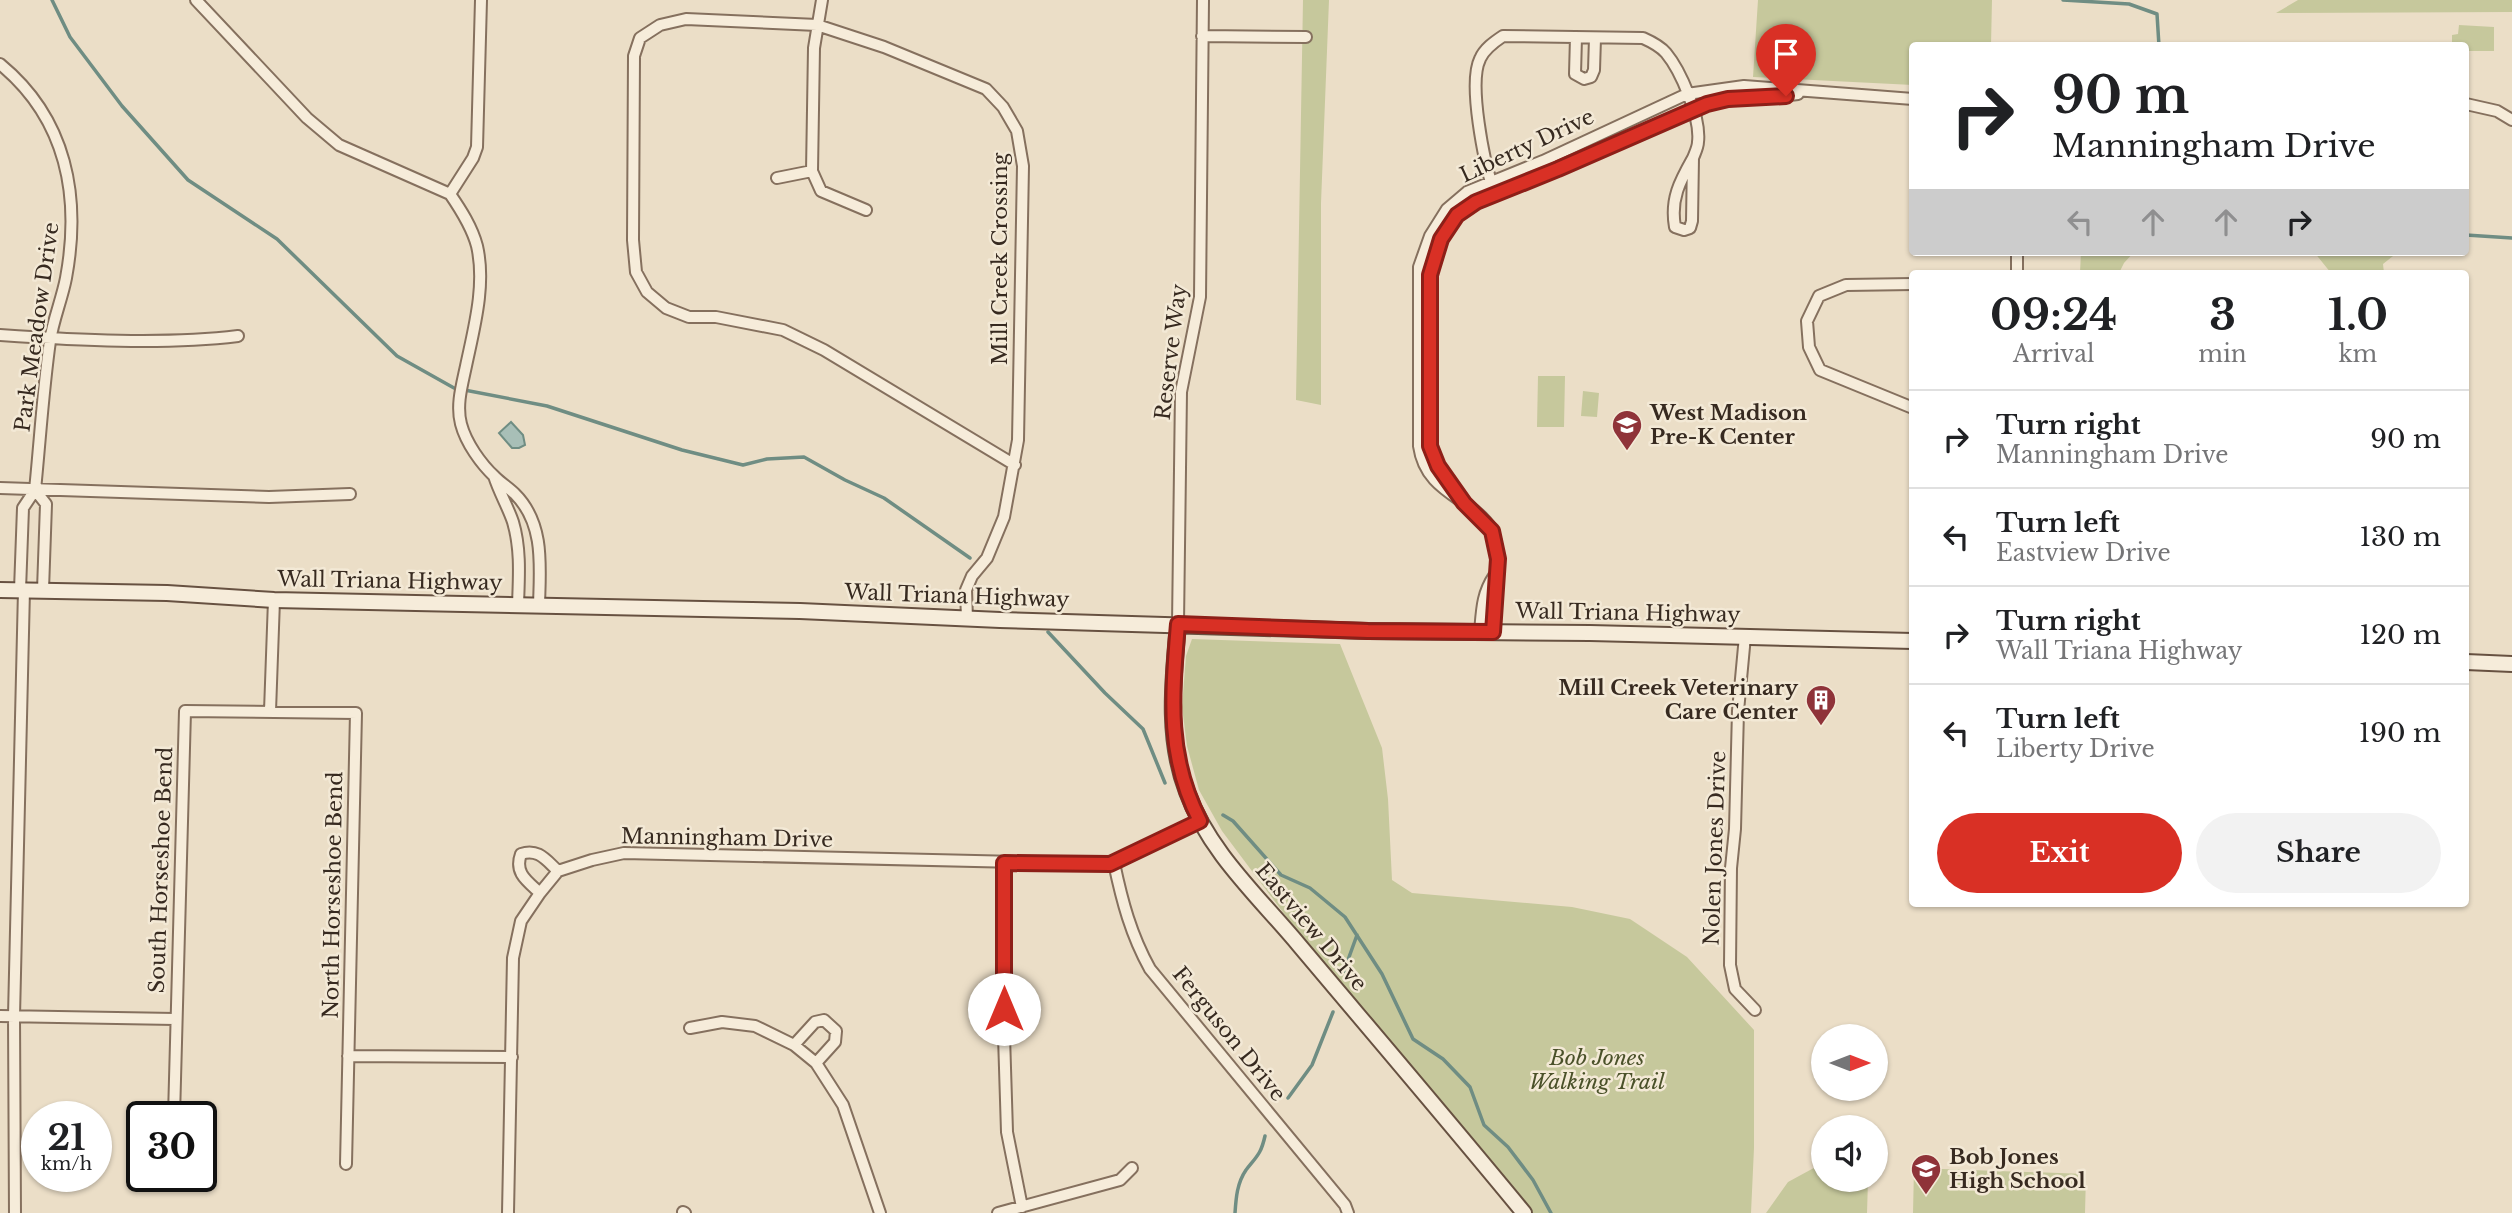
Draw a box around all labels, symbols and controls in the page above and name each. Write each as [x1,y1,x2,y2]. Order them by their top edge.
pin [1756,24,1816,96]
icon: arrive [1767,35,1805,73]
text: 90 m [2052,65,2189,126]
icon: right [1937,70,2028,161]
street label: Liberty Drive [1456,104,1598,188]
text: Manningham Drive [2052,126,2376,166]
street label: Mill Creek Crossing [987,152,1013,365]
icon: left [2061,203,2099,241]
icon: ahead [2134,203,2172,241]
icon: ahead [2207,203,2245,241]
icon: right [2280,203,2318,241]
street label: Park Meadow Drive [9,221,65,433]
street label: Reserve Way [1150,282,1192,422]
text: 09:24 [1990,289,2117,341]
text: 3 [2209,289,2236,341]
text: 1.0 [2328,289,2388,341]
text: Arrival [2013,340,2094,368]
text: min [2198,340,2247,368]
text: km [2338,340,2377,368]
place label: West Madison Pre-K Center [1649,400,1807,450]
school or university icon: West Madison Pre-K Center [1610,408,1644,452]
text: Turn right [1996,409,2141,441]
icon: right [1937,420,1975,458]
text: 90 m [2370,423,2441,455]
text: Manningham Drive [1996,441,2229,469]
text: Turn left [1996,507,2120,539]
icon: left [1937,518,1975,556]
text: 130 m [2359,521,2441,553]
text: Eastview Drive [1996,539,2171,567]
street label: Wall Triana Highway [276,566,503,596]
street label: Wall Triana Highway [843,579,1070,613]
street label: Wall Triana Highway [1514,598,1741,628]
text: Turn right [1996,605,2141,637]
icon: right [1937,616,1975,654]
text: 120 m [2359,619,2441,651]
text: Wall Triana Highway [1996,637,2243,665]
place label: Mill Creek Veterinary Care Center [1558,675,1799,725]
building icon: Mill Creek Veterinary Care Center [1804,683,1838,727]
text: Turn left [1996,703,2120,735]
icon: left [1937,714,1975,752]
text: 190 m [2359,717,2441,749]
text: Liberty Drive [1996,735,2155,763]
street label: South Horseshoe Bend [144,746,178,994]
street label: Nolen Jones Drive [1699,750,1731,946]
street label: North Horseshoe Bend [318,771,348,1019]
button: Exit [1937,813,2182,893]
button: Share [2196,813,2441,893]
street label: Manningham Drive [621,823,833,853]
street label: Eastview Drive [1250,858,1372,996]
street label: Ferguson Drive [1167,961,1291,1107]
position arrow [967,972,1041,1046]
north arrow [1811,1024,1888,1101]
map controls [1811,1024,1888,1192]
park label: Bob Jones Walking Trail [1529,1045,1665,1095]
speed limit sign: 30 [126,1101,217,1192]
button: sound [1811,1115,1888,1192]
text: 21 [47,1116,86,1159]
place label: Bob Jones High School [1949,1144,2086,1194]
school or university icon: Bob Jones High School [1909,1152,1943,1196]
text: km/h [41,1153,92,1175]

